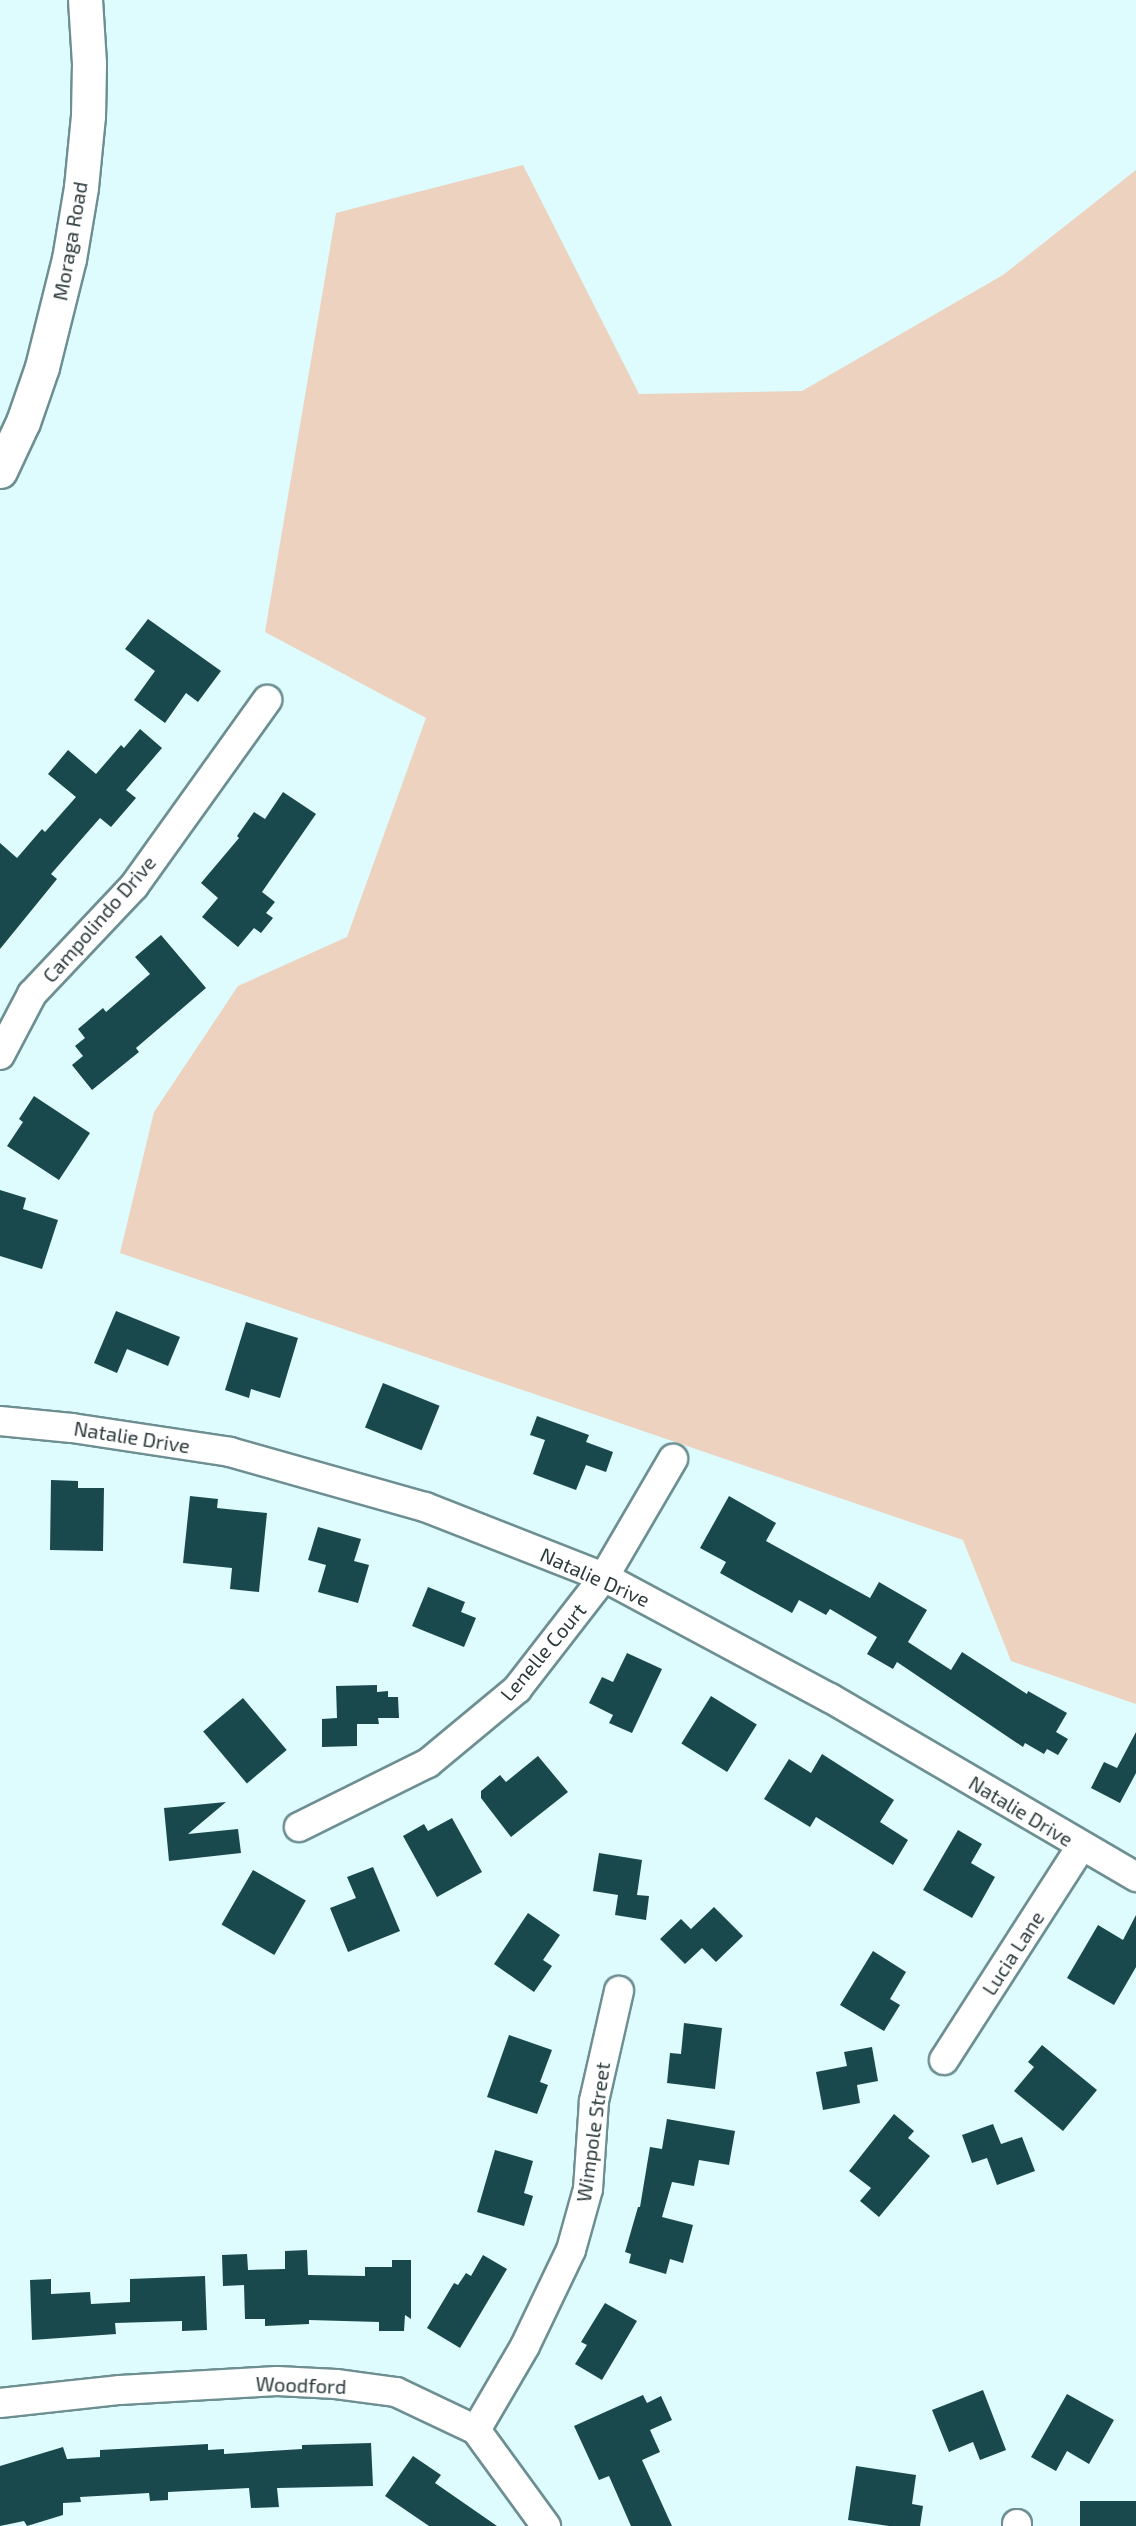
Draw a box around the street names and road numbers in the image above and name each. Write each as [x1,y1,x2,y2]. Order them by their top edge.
street label: Moraga Road [48,180,92,302]
street label: Campolindo Drive [37,851,161,987]
street label: Natalie Drive [72,1416,192,1458]
street label: Natalie Drive [537,1542,653,1612]
street label: Lenelle Court [495,1598,591,1706]
street label: Natalie Drive [965,1771,1077,1851]
street label: Lucia Lane [977,1906,1049,2000]
street label: Wimpole Street [571,2060,615,2204]
street label: Woodford [255,2371,347,2399]

